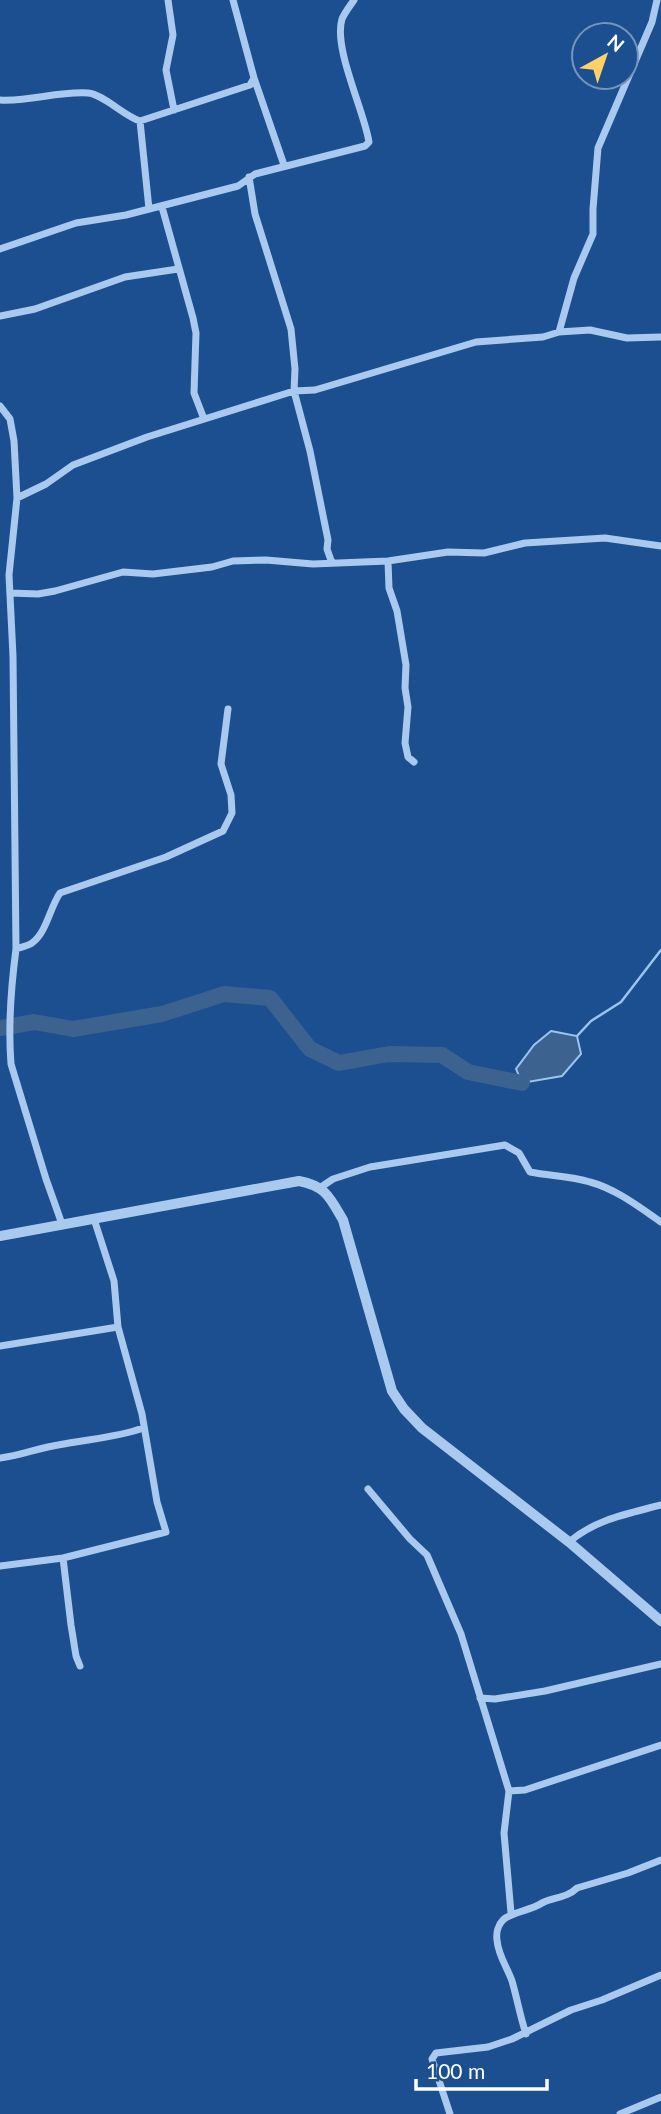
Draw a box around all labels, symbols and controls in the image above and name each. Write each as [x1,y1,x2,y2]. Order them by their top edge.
north arrow [570,21,640,91]
text: N [603,29,629,56]
scale bar [416,2048,547,2092]
text: 100 m [426,2058,485,2083]

